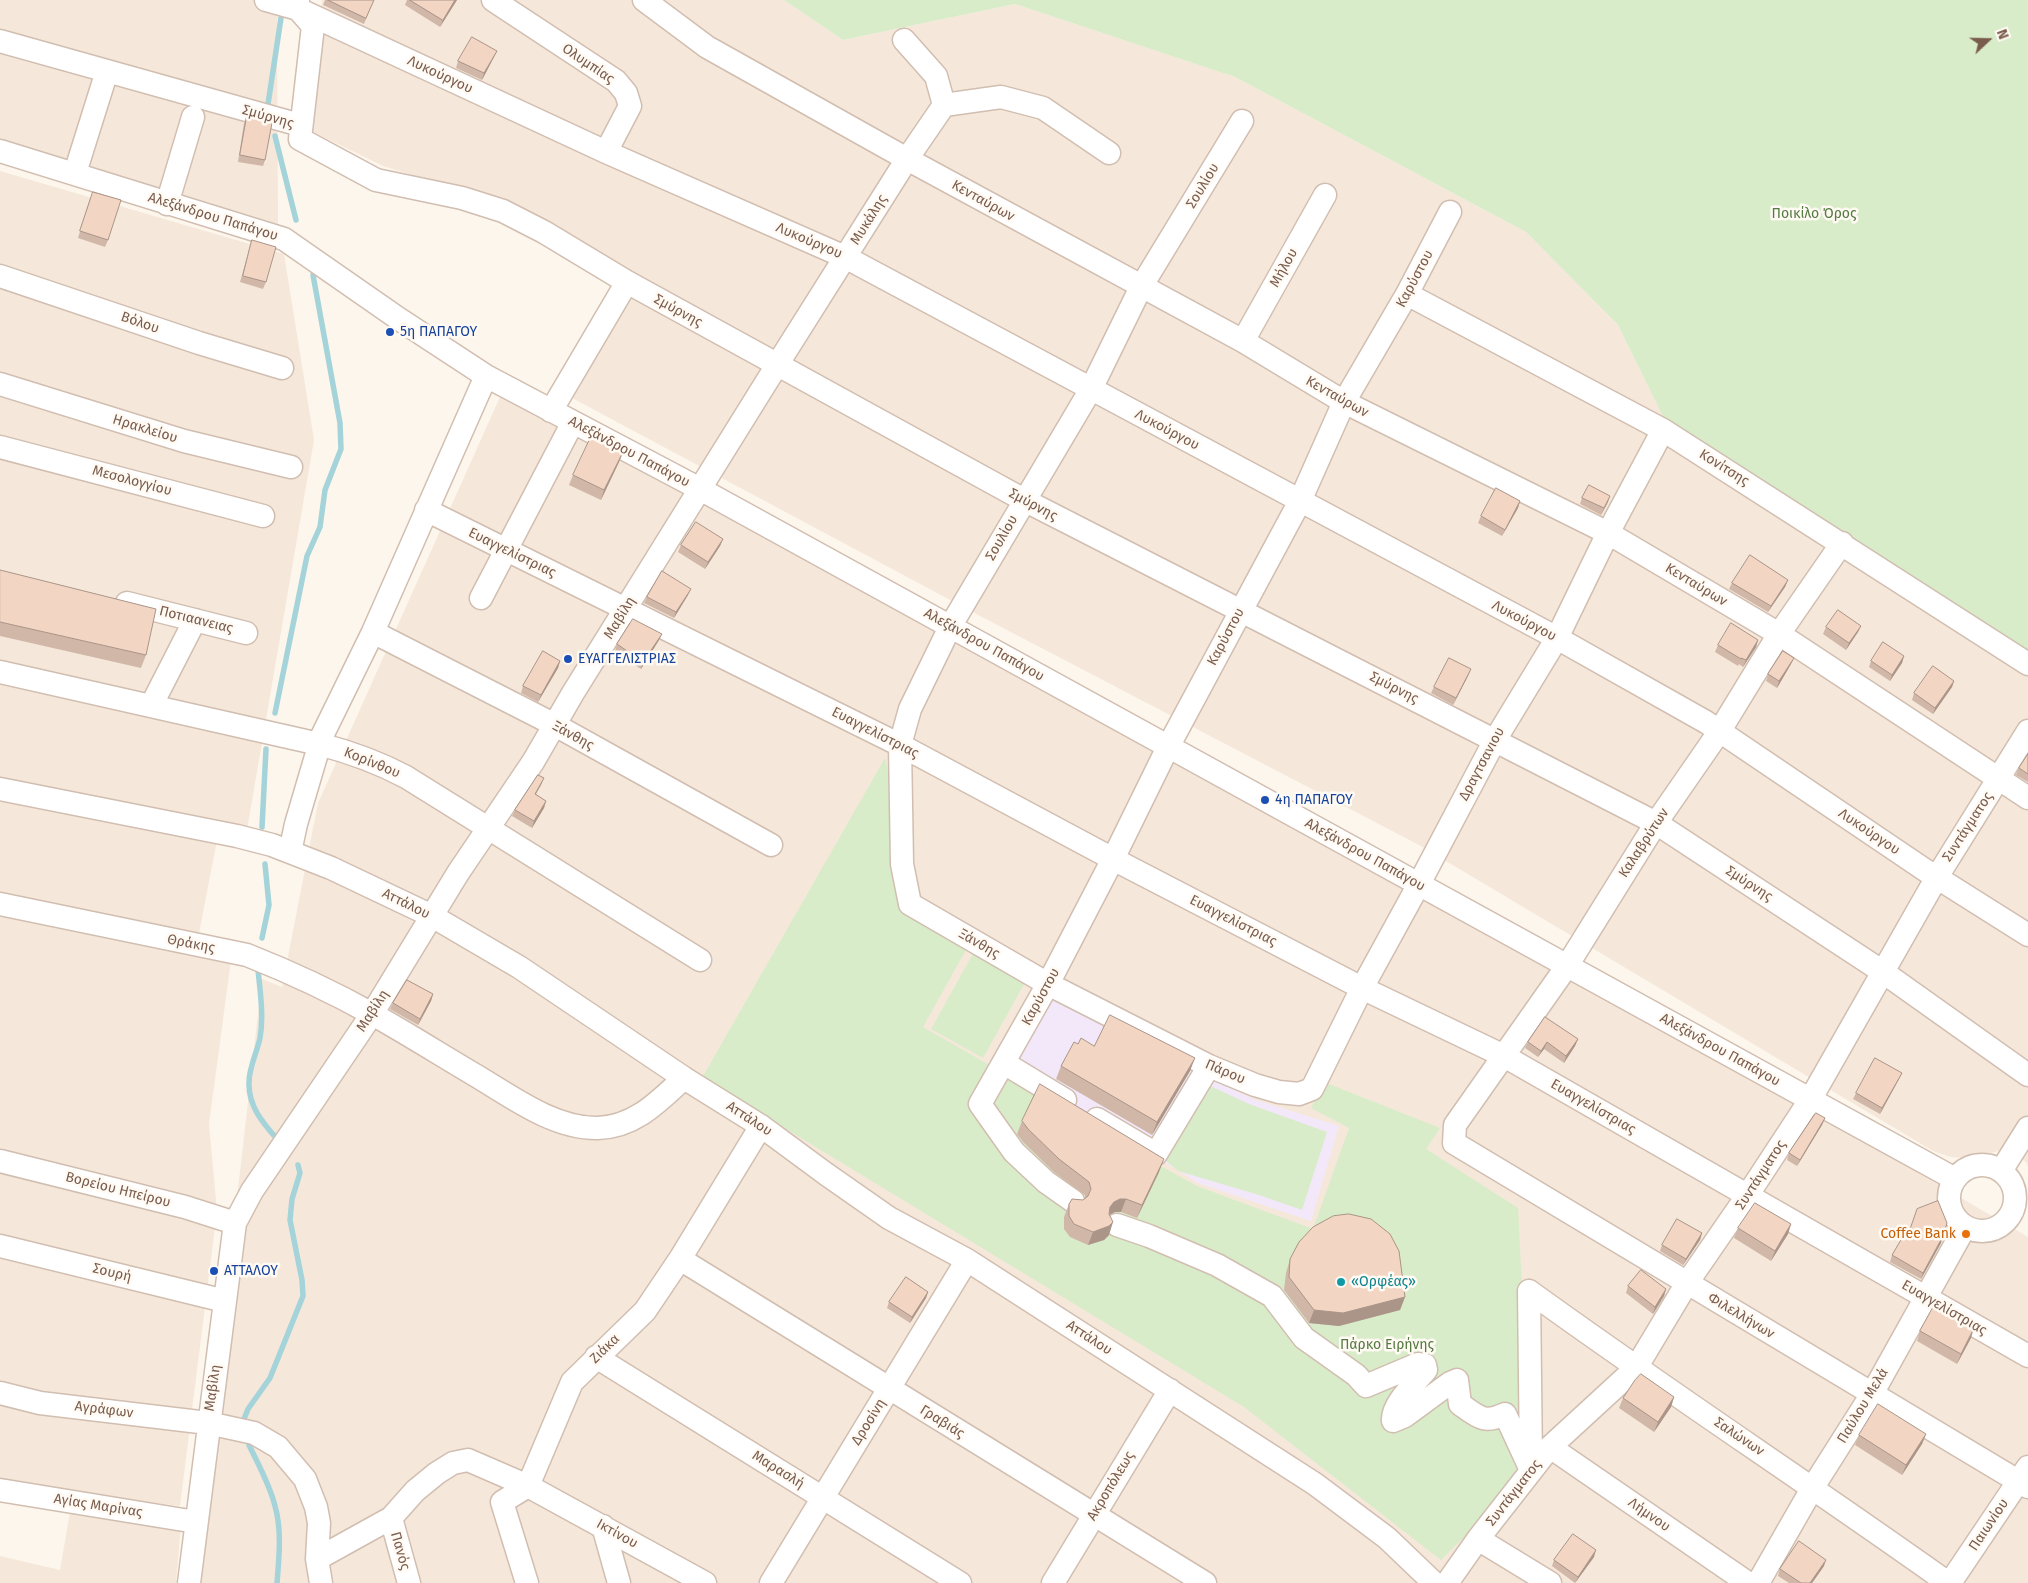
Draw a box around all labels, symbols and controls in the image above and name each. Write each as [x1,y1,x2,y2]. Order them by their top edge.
north arrow [1963,15,2013,65]
text: N [1993,27,2012,42]
street label: Ολυμπίας [559,40,617,88]
street label: Λυκούργου [405,53,475,97]
street label: Σμύρνης [240,102,296,132]
street label: Σουλίου [1183,160,1223,212]
street label: Κενταύρων [949,177,1017,225]
street label: Αλεξάνδρου Παπάγου [146,189,280,245]
street label: Μυκάλης [847,192,891,248]
park label: Ποικίλο Όρος [1771,206,1857,222]
street label: Λυκούργου [773,220,845,262]
street label: Μήλου [1266,246,1302,290]
street label: Καρύστου [1393,247,1437,311]
street label: Σμύρνης [651,291,705,331]
street label: Βόλου [119,309,161,337]
place label: 5η ΠΑΠΑΓΟΥ [400,324,477,340]
marker: 5η ΠΑΠΑΓΟΥ [384,326,396,338]
street label: Κενταύρων [1303,373,1371,421]
street label: Λυκούργου [1132,406,1202,454]
street label: Ηρακλείου [111,411,179,447]
street label: Αλεξάνδρου Παπάγου [565,413,693,491]
street label: Κονίτσης [1696,446,1752,490]
street label: Μεσολογγίου [90,462,174,500]
street label: Σμύρνης [1006,485,1060,525]
street label: Σουλίου [982,512,1022,564]
street label: Ευαγγελίστριας [465,525,559,581]
street label: Κενταύρων [1662,560,1730,610]
street label: Μαβίλη [600,594,640,642]
street label: Λυκούργου [1489,597,1559,645]
street label: Ποτιαανειας [157,603,235,637]
street label: Αλεξάνδρου Παπάγου [921,605,1047,685]
street label: Καρύστου [1204,605,1248,669]
place label: ΕΥΑΓΓΕΛΙΣΤΡΙΑΣ [578,651,676,667]
marker: ΕΥΑΓΓΕΛΙΣΤΡΙΑΣ [562,653,574,665]
street label: Σμύρνης [1367,669,1421,707]
street label: Ευαγγελίστριας [829,704,921,762]
street label: Ξάνθης [549,718,597,754]
street label: Δραγτσανιου [1456,724,1508,804]
street label: Κορίνθου [341,744,403,782]
street label: Συντάγματος [1939,789,1997,865]
place label: 4η ΠΑΠΑΓΟΥ [1275,792,1353,808]
marker: 4η ΠΑΠΑΓΟΥ [1259,794,1271,806]
street label: Καλαβρύτων [1615,805,1673,881]
street label: Λυκούργου [1835,805,1903,859]
street label: Αλεξάνδρου Παπάγου [1302,815,1428,895]
street label: Σμύρνης [1722,863,1776,905]
street label: Αττάλου [379,885,433,923]
street label: Ευαγγελίστριας [1187,892,1279,950]
street label: Ξάνθης [955,926,1003,962]
street label: Θράκης [166,931,216,957]
street label: Καρύστου [1018,965,1064,1029]
street label: Μαβίλη [353,987,393,1035]
street label: Αλεξάνδρου Παπάγου [1657,1010,1783,1090]
street label: Πάρου [1202,1056,1248,1088]
street label: Ευαγγελίστριας [1547,1076,1639,1138]
street label: Αττάλου [723,1098,775,1140]
street label: Συντάγματος [1732,1137,1790,1213]
street label: Βορείου Ηπείρου [64,1169,172,1211]
place label: Coffee Bank [1881,1226,1956,1242]
marker: Coffee Bank [1960,1228,1972,1240]
street label: Σουρή [91,1260,133,1286]
place label: ΑΤΤΑΛΟΥ [224,1263,278,1279]
marker: ΑΤΤΑΛΟΥ [208,1265,220,1277]
place label: «Ορφέας» [1351,1274,1416,1290]
marker: «Ορφέας» [1335,1276,1347,1288]
street label: Ευαγγελίστριας [1898,1277,1990,1339]
street label: Φιλελλήνων [1705,1290,1777,1342]
street label: Αττάλου [1063,1317,1115,1359]
street label: Ζιάκα [587,1331,623,1367]
park label: Πάρκο Ειρήνης [1340,1337,1434,1353]
street label: Μαβίλη [201,1364,225,1412]
street label: Παύλου Μελά [1834,1365,1892,1447]
street label: Δροσίνη [848,1396,890,1448]
street label: Αγράφων [74,1398,134,1422]
street label: Γραβιάς [917,1402,967,1442]
street label: Σαλώνων [1711,1414,1767,1460]
street label: Μαρασλή [749,1447,807,1493]
street label: Ακροπόλεως [1084,1448,1138,1524]
street label: Συντάγματος [1483,1456,1545,1530]
street label: Αγίας Μαρίνας [52,1491,144,1521]
street label: Λήμνου [1625,1495,1673,1535]
street label: Παιωνίου [1965,1496,2013,1554]
street label: Ικτίνου [593,1516,641,1552]
street label: Πανός [387,1530,413,1572]

